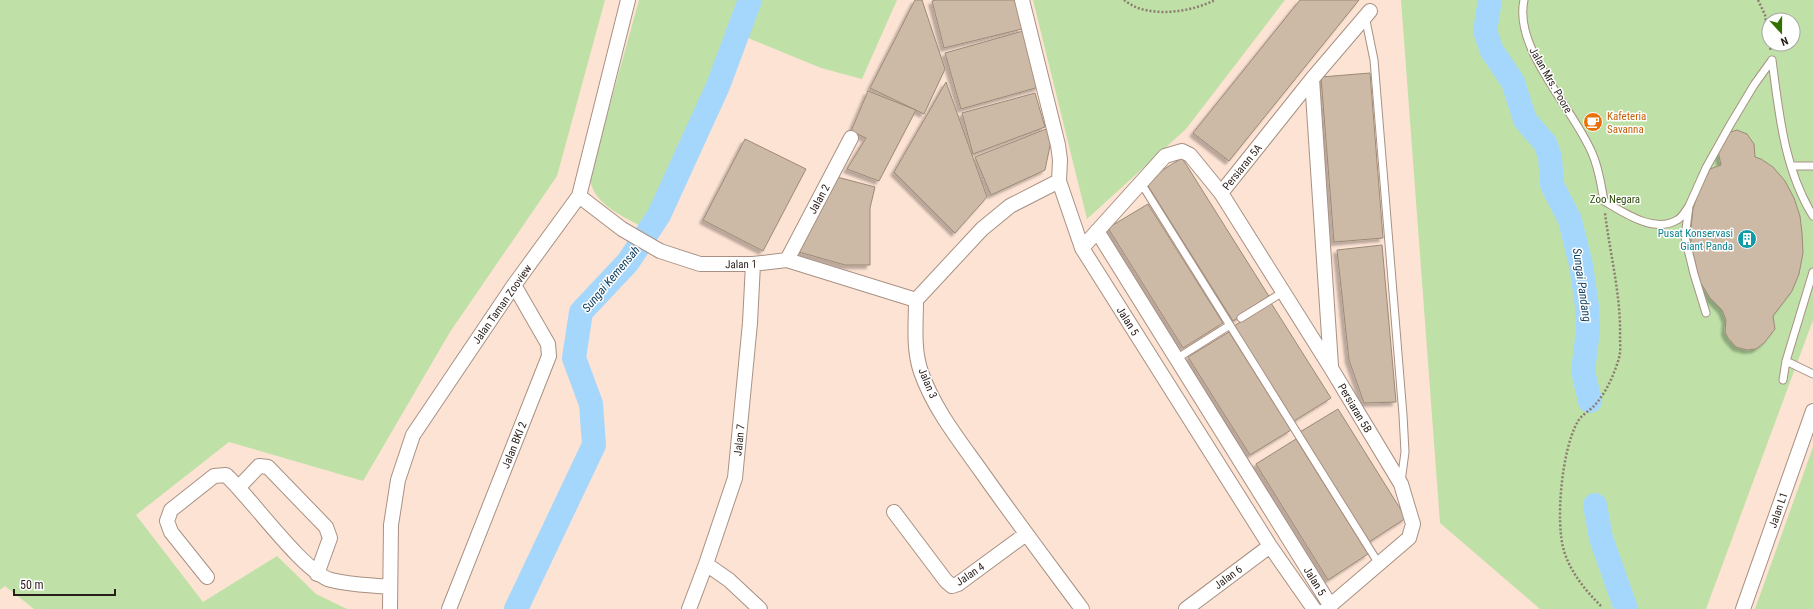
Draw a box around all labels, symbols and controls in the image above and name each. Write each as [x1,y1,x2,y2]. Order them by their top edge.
north arrow [1761,12,1801,52]
text: N [1779,34,1790,48]
street label: Jalan Mrs. Poore [1526,45,1575,115]
place label: Kafeteria Savanna [1607,110,1646,136]
cafe icon: Kafeteria Savanna [1582,111,1604,133]
street label: Persiaran 5A [1220,141,1265,193]
street label: Jalan 2 [806,182,833,216]
park label: Zoo Negara [1590,193,1640,206]
place label: Pusat Konservasi Giant Panda [1658,227,1733,253]
building icon: Pusat Konservasi Giant Panda [1736,228,1758,250]
water label: Sungai Kemensah [579,243,643,315]
water label: Sungai Pandang [1570,247,1594,323]
street label: Jalan 1 [725,258,757,271]
street label: Jalan Taman Zooview [470,262,535,346]
street label: Jalan 5 [1114,304,1141,338]
street label: Jalan 3 [915,366,940,400]
street label: Persiaran 5B [1335,381,1374,435]
street label: Jalan BKI 2 [499,420,530,470]
street label: Jalan 7 [731,424,748,456]
street label: Jalan L1 [1766,491,1791,530]
street label: Jalan 4 [954,560,988,589]
street label: Jalan 6 [1212,563,1245,592]
street label: Jalan 5 [1301,564,1328,598]
scale bar [14,571,115,597]
text: 50 m [20,578,44,592]

